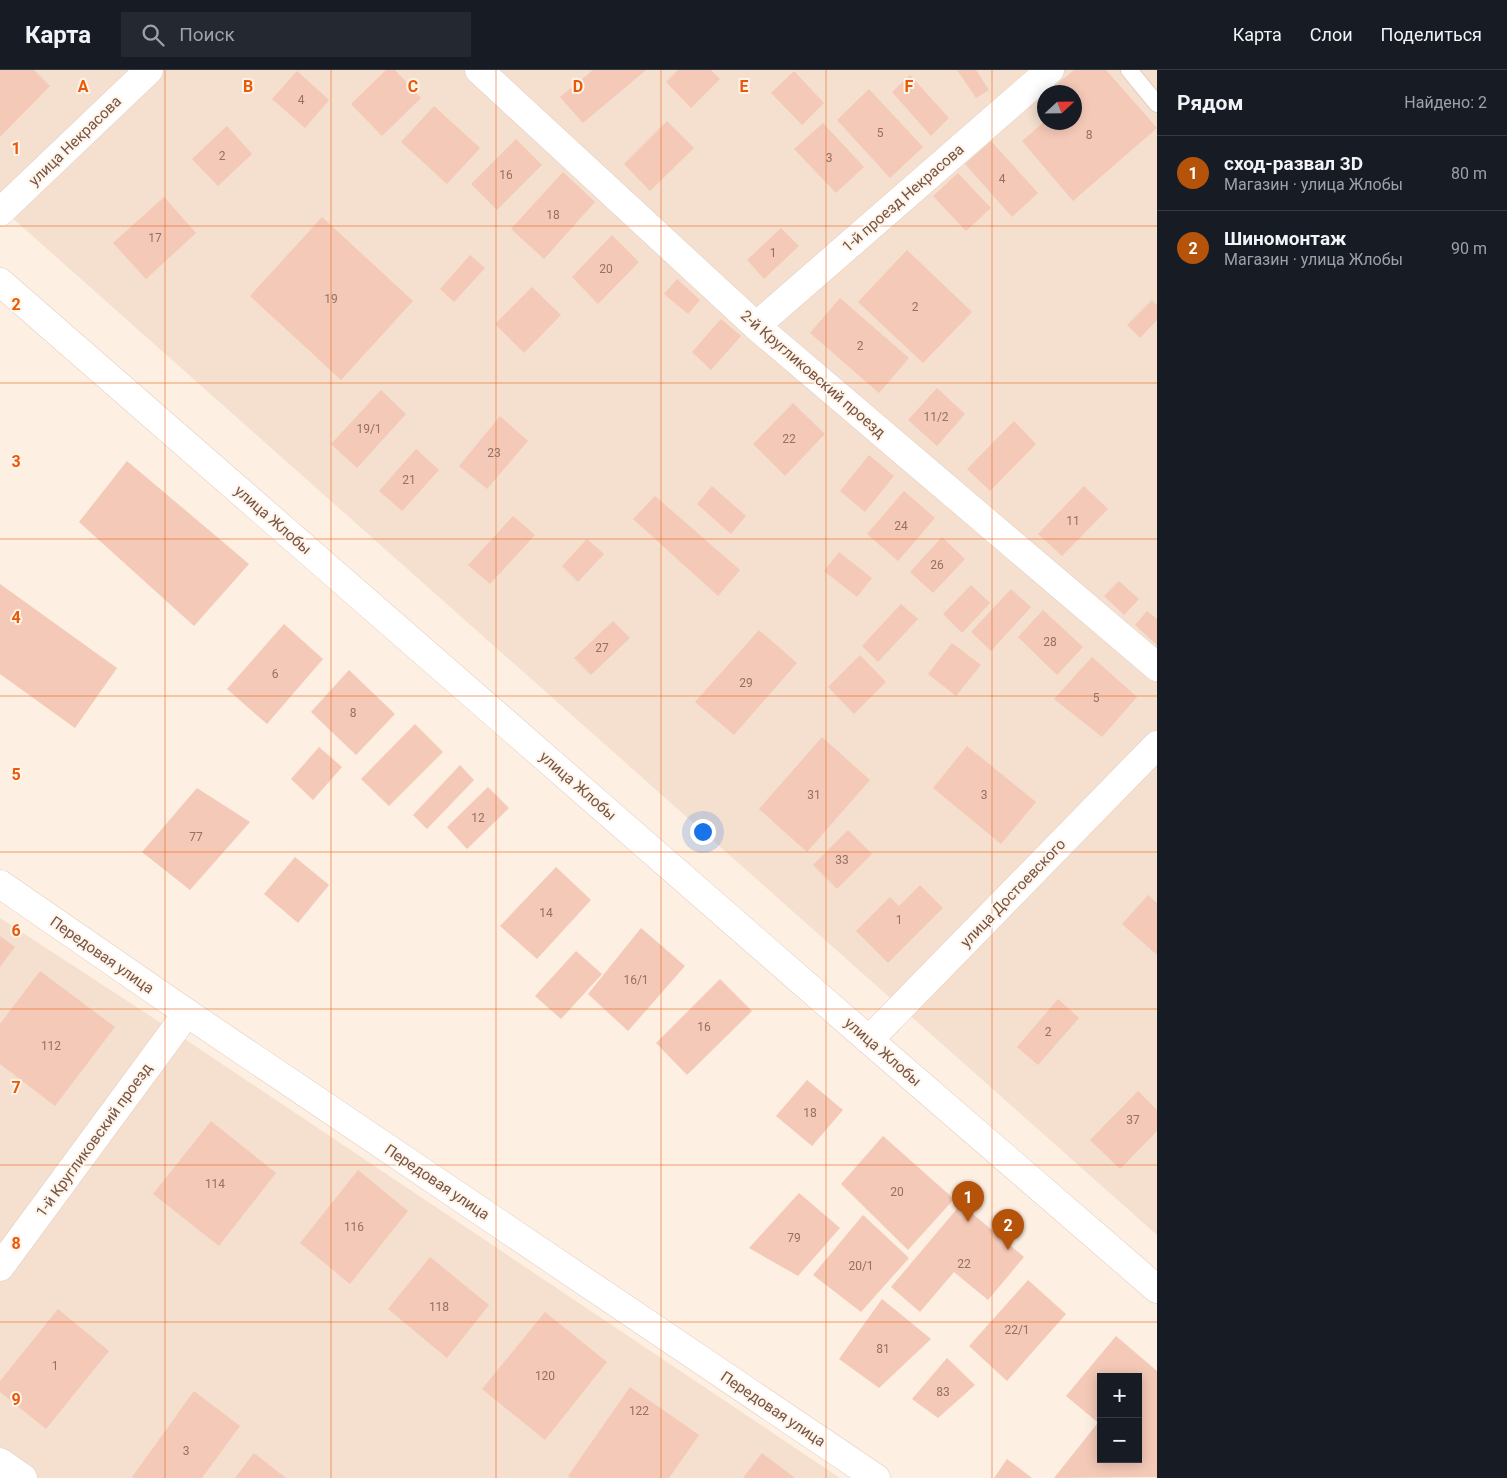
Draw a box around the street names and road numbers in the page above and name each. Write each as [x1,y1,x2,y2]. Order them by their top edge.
street label: улица Некрасова [25,92,125,190]
street label: 1-й проезд Некрасова [838,140,968,256]
street label: 2-й Кругликовский проезд [737,306,889,442]
street label: улица Жлобы [231,482,315,558]
street label: улица Жлобы [536,748,620,824]
street label: улица Достоевского [957,835,1069,951]
street label: Передовая улица [47,912,157,998]
street label: улица Жлобы [841,1014,925,1090]
street label: 1-й Кругликовский проезд [32,1060,156,1220]
street label: Передовая улица [381,1140,493,1224]
street label: Передовая улица [717,1367,829,1451]

